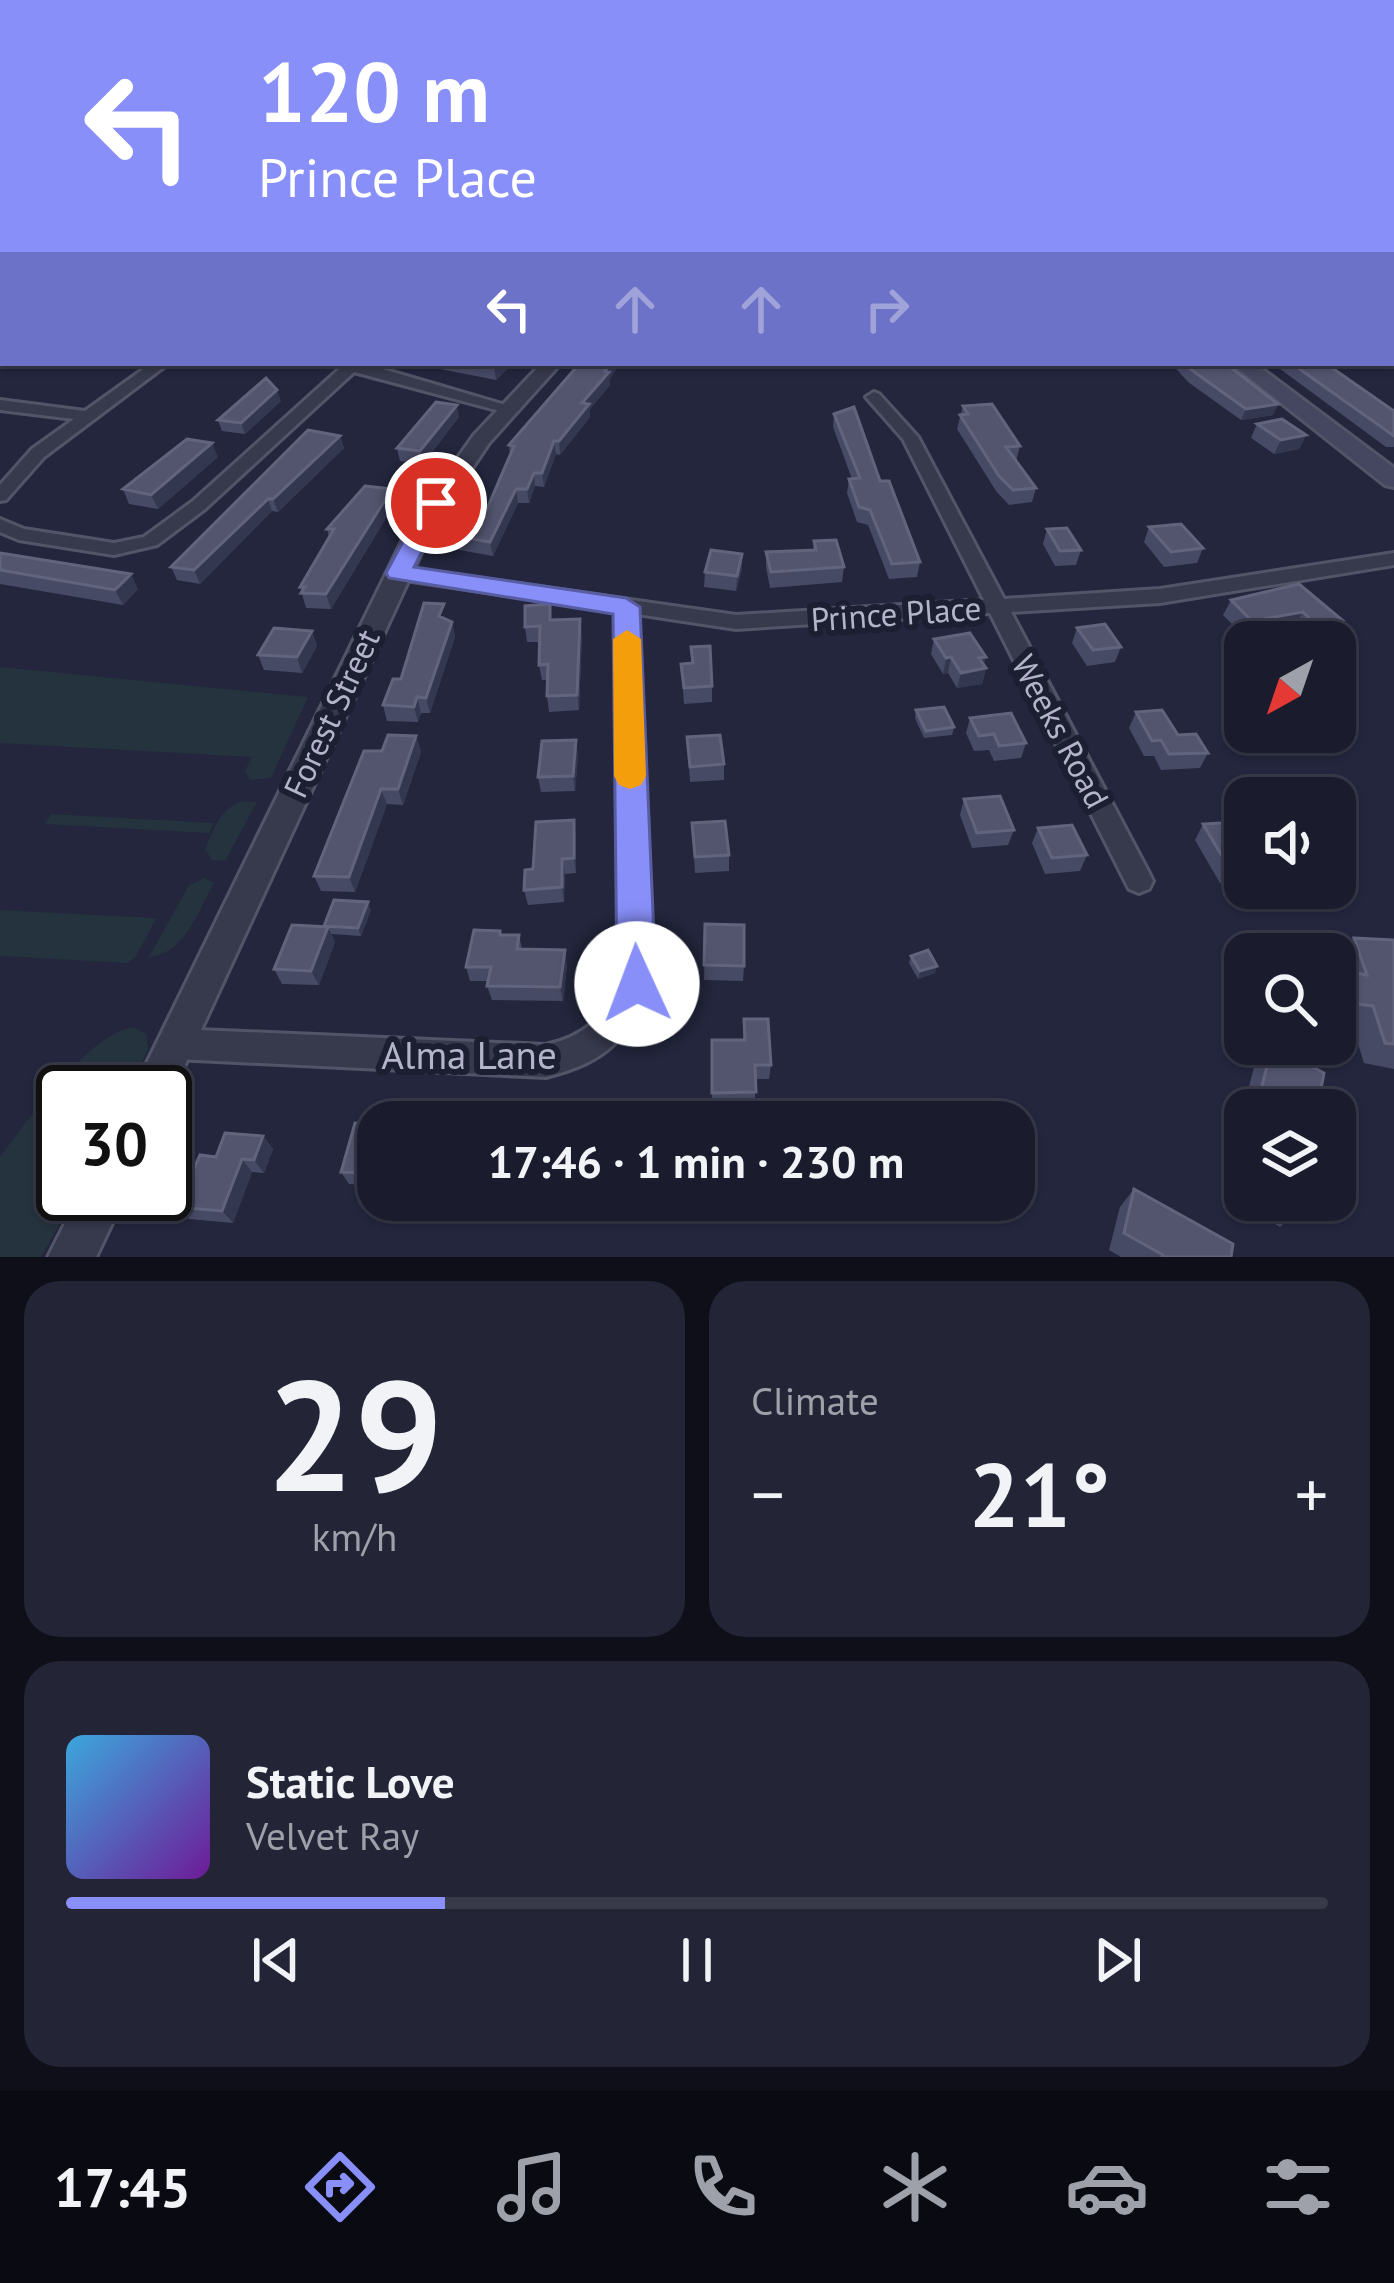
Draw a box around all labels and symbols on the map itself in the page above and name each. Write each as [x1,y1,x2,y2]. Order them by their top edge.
pin [385,452,487,554]
street label: Prince Place [809,586,983,640]
north arrow [1224,621,1356,753]
street label: Forest Street [273,622,389,804]
street label: Weeks Road [1003,647,1119,815]
position arrow [574,921,700,1047]
street label: Alma Lane [381,1029,557,1080]
speed limit sign: 30 [36,1065,192,1221]

